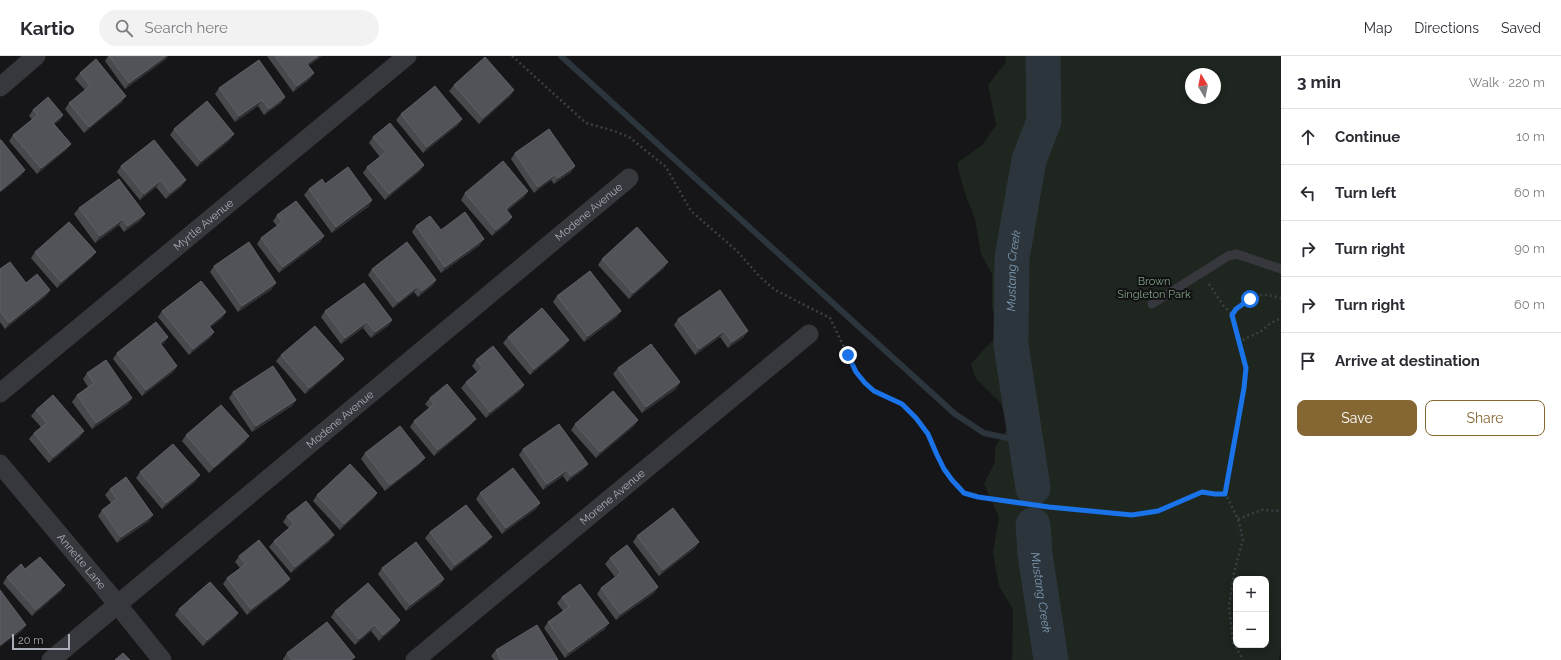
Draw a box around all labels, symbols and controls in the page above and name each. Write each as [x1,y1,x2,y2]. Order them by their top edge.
search box [99,10,379,46]
text: Kartio [20,17,75,39]
icon: search [113,17,135,39]
text: Search here [145,19,228,37]
text: Map [1364,20,1392,36]
text: Directions [1414,20,1479,36]
text: Saved [1501,20,1541,36]
north arrow [1185,68,1221,104]
text: 3 min [1297,72,1341,92]
text: Walk · 220 m [1469,75,1545,90]
icon: ahead [1297,126,1319,148]
text: Continue [1335,128,1400,146]
text: 10 m [1516,129,1545,144]
street label: Modene Avenue [552,180,625,243]
icon: left [1297,182,1319,204]
text: Turn left [1335,184,1396,202]
text: 60 m [1514,185,1545,200]
street label: Myrtle Avenue [171,196,236,253]
water label: Mustang Creek [1004,229,1024,311]
icon: right [1297,238,1319,260]
text: Turn right [1335,240,1405,258]
text: 90 m [1514,241,1545,256]
park label: Brown Singleton Park [1117,275,1191,301]
route start [1241,290,1259,308]
icon: right [1297,294,1319,316]
text: Turn right [1335,296,1405,314]
text: 60 m [1514,297,1545,312]
route end [839,346,857,364]
icon: arrive [1297,350,1319,372]
text: Arrive at destination [1335,352,1480,370]
street label: Modene Avenue [304,387,376,451]
button: Save [1297,400,1417,436]
button: Share [1425,400,1545,436]
street label: Morene Avenue [577,466,648,527]
street label: Annette Lane [55,531,109,592]
water label: Mustang Creek [1028,551,1054,634]
map controls [1233,576,1269,648]
button: + [1233,576,1269,612]
button: − [1233,612,1269,648]
scale bar [12,632,70,651]
text: 20 m [18,634,43,647]

